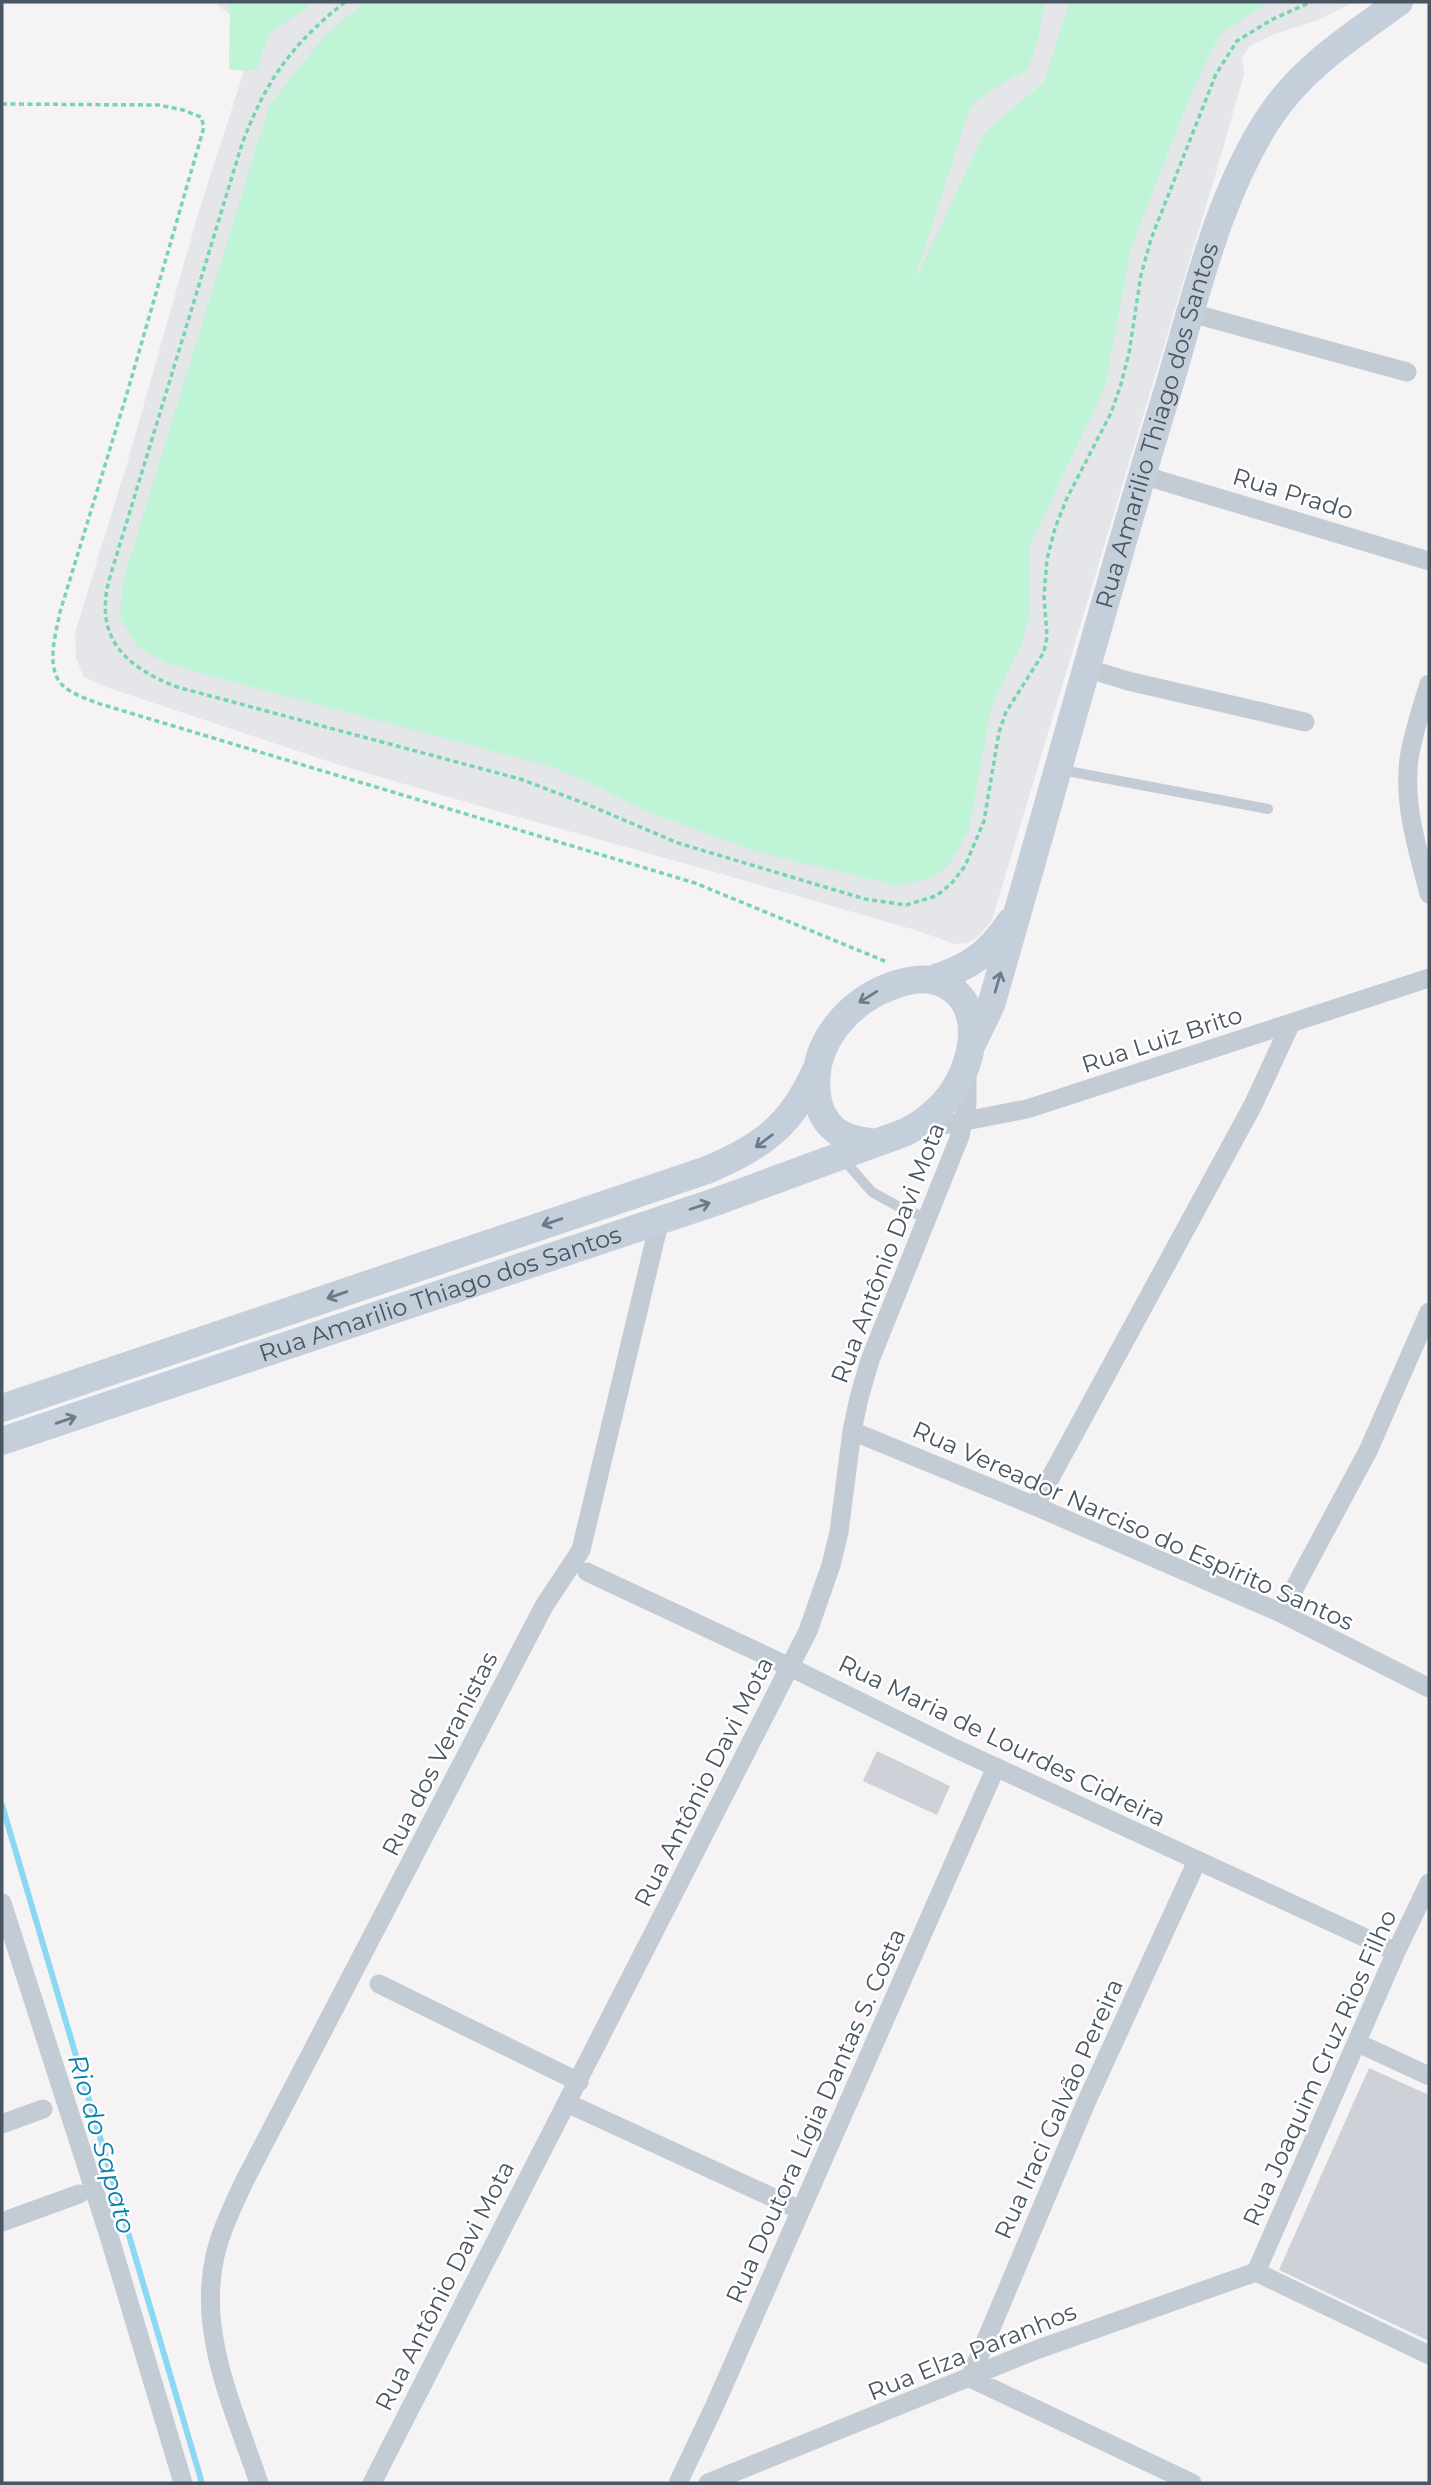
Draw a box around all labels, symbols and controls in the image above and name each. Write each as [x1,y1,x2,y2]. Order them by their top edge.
street label: Rua Amarilio Thiago dos Santos [1089,239,1225,612]
street label: Rua Prado [1229,461,1357,526]
one-way arrow [992,971,1005,993]
one-way arrow [859,990,878,1005]
street label: Rua Luiz Brito [1078,1000,1246,1079]
street label: Rua Antônio Davi Mota [824,1119,951,1387]
one-way arrow [755,1134,774,1148]
one-way arrow [689,1199,711,1212]
one-way arrow [542,1217,564,1229]
street label: Rua Amarilio Thiago dos Santos [255,1220,625,1368]
one-way arrow [326,1290,348,1302]
one-way arrow [55,1412,77,1425]
street label: Rua Vereador Narciso do Espírito Santos [908,1415,1358,1636]
street label: Rua dos Veranistas [375,1647,504,1861]
street label: Rua Maria de Lourdes Cidreira [834,1649,1171,1833]
street label: Rua Antônio Davi Mota [628,1652,779,1912]
street label: Rua Joaquim Cruz Rios Filho [1236,1905,1403,2230]
street label: Rua Doutora Lígia Dantas S. Costa [719,1924,912,2308]
street label: Rua Iraci Galvão Pereira [988,1974,1129,2243]
water label: Rio do Sapato [61,2051,143,2237]
street label: Rua Antônio Davi Mota [369,2156,520,2416]
street label: Rua Elza Paranhos [863,2296,1080,2407]

